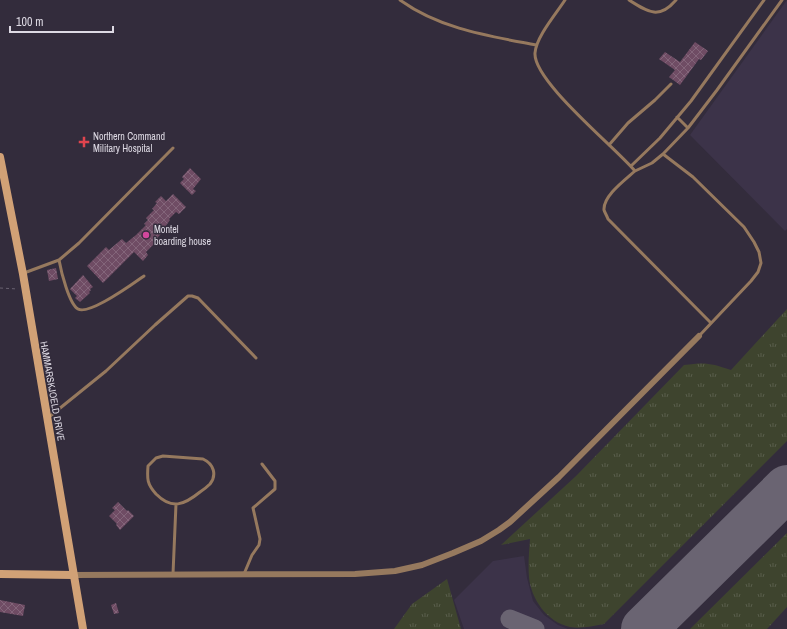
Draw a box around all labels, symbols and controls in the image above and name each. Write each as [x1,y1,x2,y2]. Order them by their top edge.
scale bar [10,8,113,34]
text: 100 m [16,14,43,30]
place label: Northern Command Military Hospital [93,130,165,155]
marker: Northern Command Military Hospital [78,136,90,148]
place label: Montel boarding house [154,223,211,248]
marker: Montel boarding house [141,230,151,240]
street label: HAMMARSKJOELD DRIVE [37,340,68,442]

